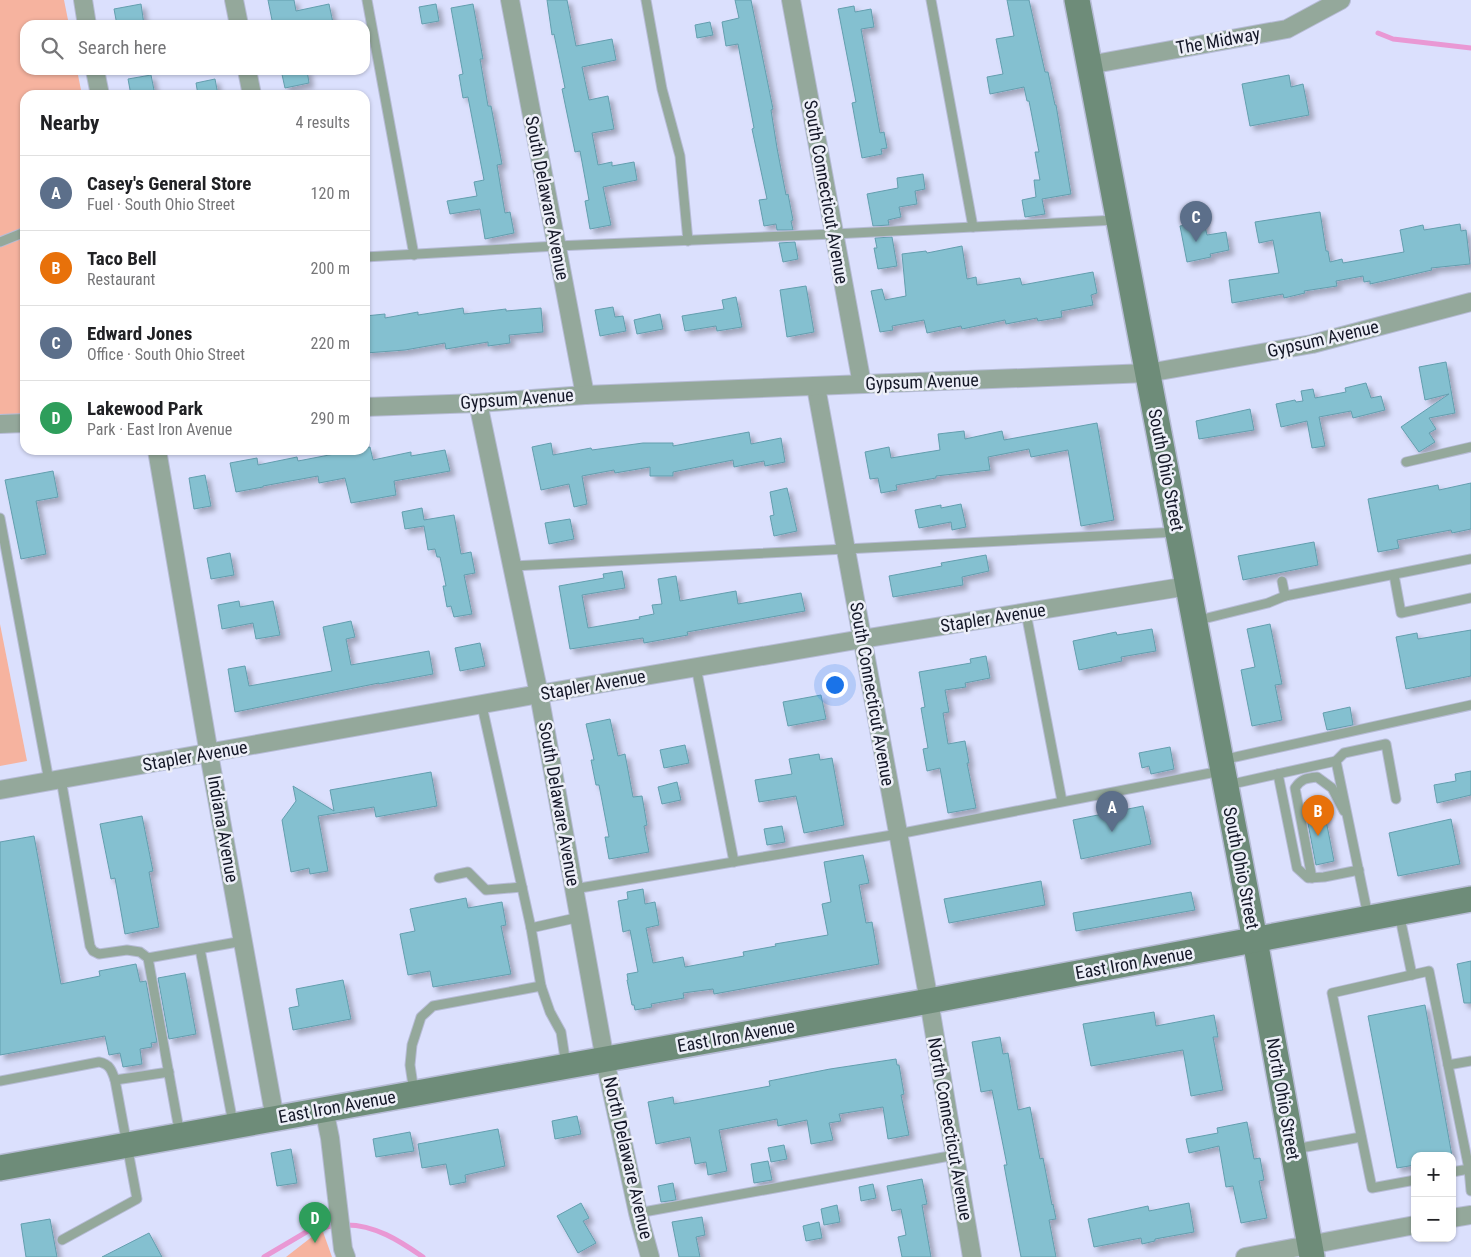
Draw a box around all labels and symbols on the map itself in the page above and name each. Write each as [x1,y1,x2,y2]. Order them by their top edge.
street label: The Midway [1174,23,1262,58]
street label: South Connecticut Avenue [800,98,853,286]
street label: South Delaware Avenue [521,114,574,282]
pin: C [1180,201,1212,242]
street label: Gypsum Avenue [1265,316,1381,362]
street label: Gypsum Avenue [865,369,979,394]
street label: Gypsum Avenue [460,384,574,413]
street label: South Ohio Street [1144,407,1189,533]
street label: Stapler Avenue [939,599,1047,636]
street label: South Connecticut Avenue [846,600,899,788]
street label: Stapler Avenue [539,665,647,704]
your location [822,672,848,698]
street label: South Delaware Avenue [535,720,584,888]
street label: Stapler Avenue [141,736,249,775]
street label: Indiana Avenue [204,774,243,884]
pin: A [1096,791,1128,832]
pin: B [1302,795,1334,836]
street label: South Ohio Street [1219,805,1264,931]
street label: East Iron Avenue [1074,942,1194,983]
street label: East Iron Avenue [676,1015,796,1056]
street label: North Connecticut Avenue [924,1036,977,1222]
street label: North Ohio Street [1262,1036,1305,1161]
street label: North Delaware Avenue [600,1075,657,1241]
street label: East Iron Avenue [277,1086,397,1127]
pin: D [299,1202,331,1243]

